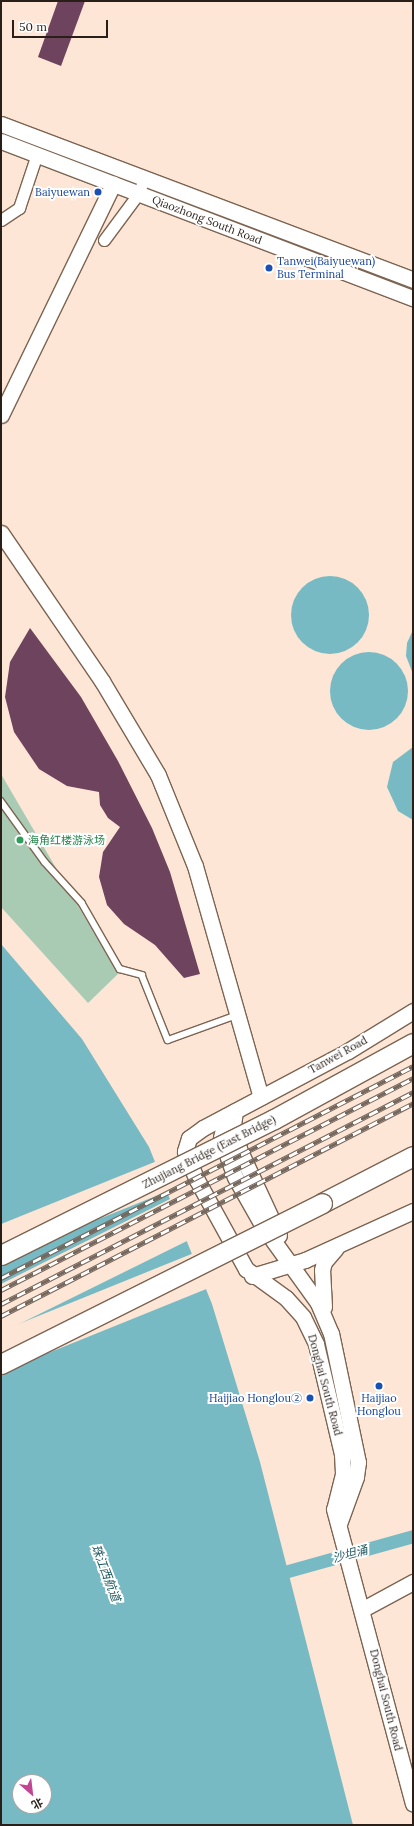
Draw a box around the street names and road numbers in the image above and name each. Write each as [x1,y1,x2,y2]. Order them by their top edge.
street label: Qiaozhong South Road [150,193,264,247]
street label: Tanwei Road [306,1033,370,1077]
street label: Zhujiang Bridge (East Bridge) [140,1113,278,1191]
street label: Donghai South Road [305,1333,345,1437]
street label: Donghai South Road [367,1648,405,1752]

